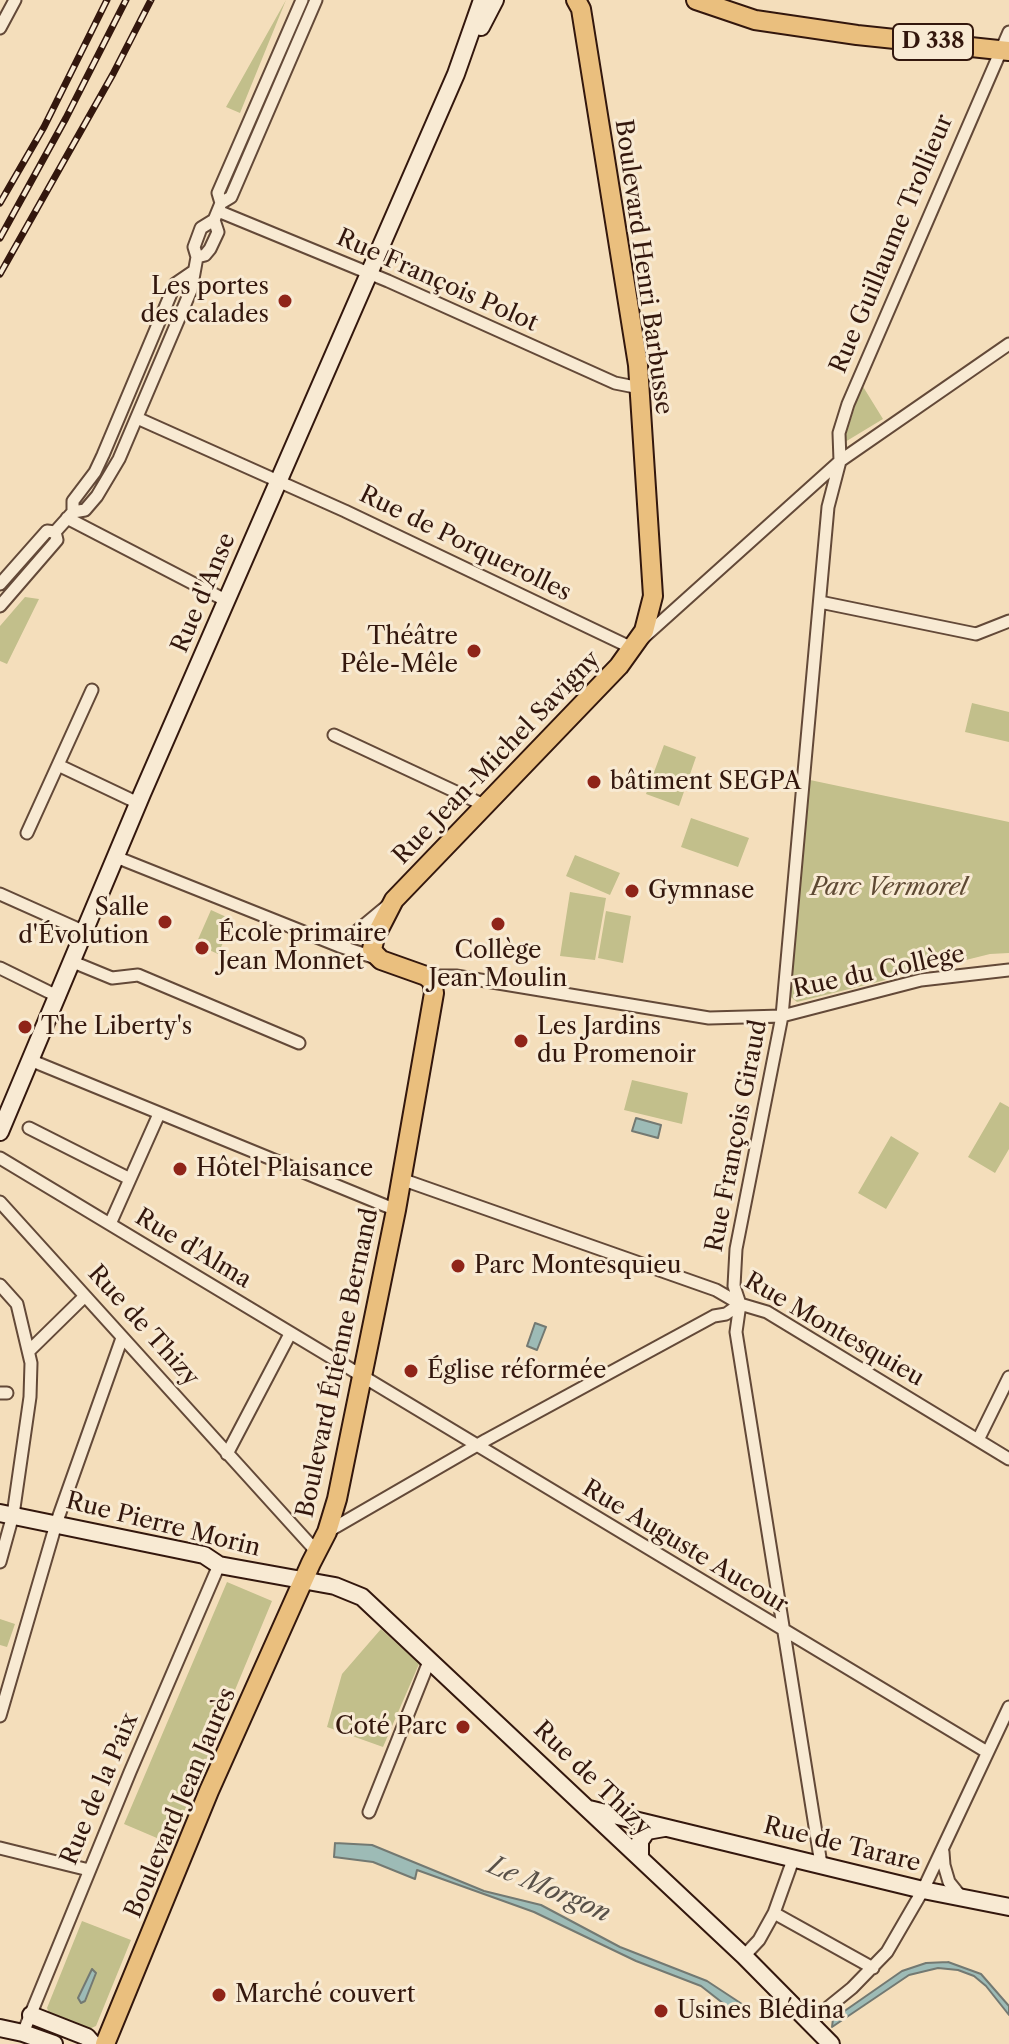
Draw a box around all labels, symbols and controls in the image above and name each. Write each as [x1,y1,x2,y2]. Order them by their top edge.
road number: D 338 [893,24,973,60]
street label: Rue Guillaume Trollieur [824,110,960,378]
street label: Boulevard Henri Barbusse [608,118,678,416]
street label: Rue François Polot [332,224,542,338]
place label: Les portes des calades [141,273,269,329]
marker: Les portes des calades [276,292,294,310]
street label: Rue de Porquerolles [355,480,575,608]
street label: Rue d'Anse [166,529,242,657]
place label: Théâtre Pêle-Mêle [340,623,458,679]
marker: Théâtre Pêle-Mêle [465,642,483,660]
street label: Rue Jean-Michel Savigny [388,645,606,871]
place label: bâtiment SEGPA [610,768,801,796]
marker: bâtiment SEGPA [585,773,603,791]
park label: Parc Vermorel [810,874,968,902]
place label: Gymnase [648,877,754,905]
marker: Gymnase [623,882,641,900]
place label: Salle d'Évolution [18,894,149,950]
marker: Salle d'Évolution [156,913,174,931]
marker: Collège Jean Moulin [489,915,507,933]
place label: École primaire Jean Monnet [218,920,387,976]
place label: Collège Jean Moulin [429,937,567,993]
marker: École primaire Jean Monnet [193,939,211,957]
street label: Rue du Collège [790,940,968,1004]
place label: The Liberty's [41,1013,192,1041]
place label: Les Jardins du Promenoir [537,1013,696,1069]
marker: The Liberty's [16,1018,34,1036]
street label: Rue François Giraud [700,1018,774,1254]
marker: Les Jardins du Promenoir [512,1032,530,1050]
place label: Hôtel Plaisance [196,1155,373,1183]
marker: Hôtel Plaisance [171,1160,189,1178]
street label: Rue d'Alma [130,1203,256,1295]
street label: Boulevard Étienne Bernand [291,1206,385,1520]
place label: Parc Montesquieu [474,1252,682,1280]
marker: Parc Montesquieu [449,1257,467,1275]
street label: Rue de Thizy [81,1260,205,1392]
street label: Rue Montesquieu [739,1267,929,1393]
place label: Église réformée [427,1357,606,1385]
marker: Église réformée [402,1362,420,1380]
street label: Rue Auguste Aucour [577,1474,793,1620]
street label: Rue Pierre Morin [63,1487,263,1563]
street label: Boulevard Jean Jaurès [119,1684,243,1922]
street label: Rue de la Paix [55,1709,145,1869]
place label: Coté Parc [335,1713,447,1741]
street label: Rue de Thizy [527,1716,657,1842]
marker: Coté Parc [454,1718,472,1736]
street label: Rue de Tarare [760,1812,924,1878]
water label: Le Morgon [483,1850,615,1930]
place label: Marché couvert [235,1981,415,2009]
marker: Marché couvert [210,1986,228,2004]
place label: Usines Blédina [677,1997,845,2025]
marker: Usines Blédina [652,2002,670,2020]

